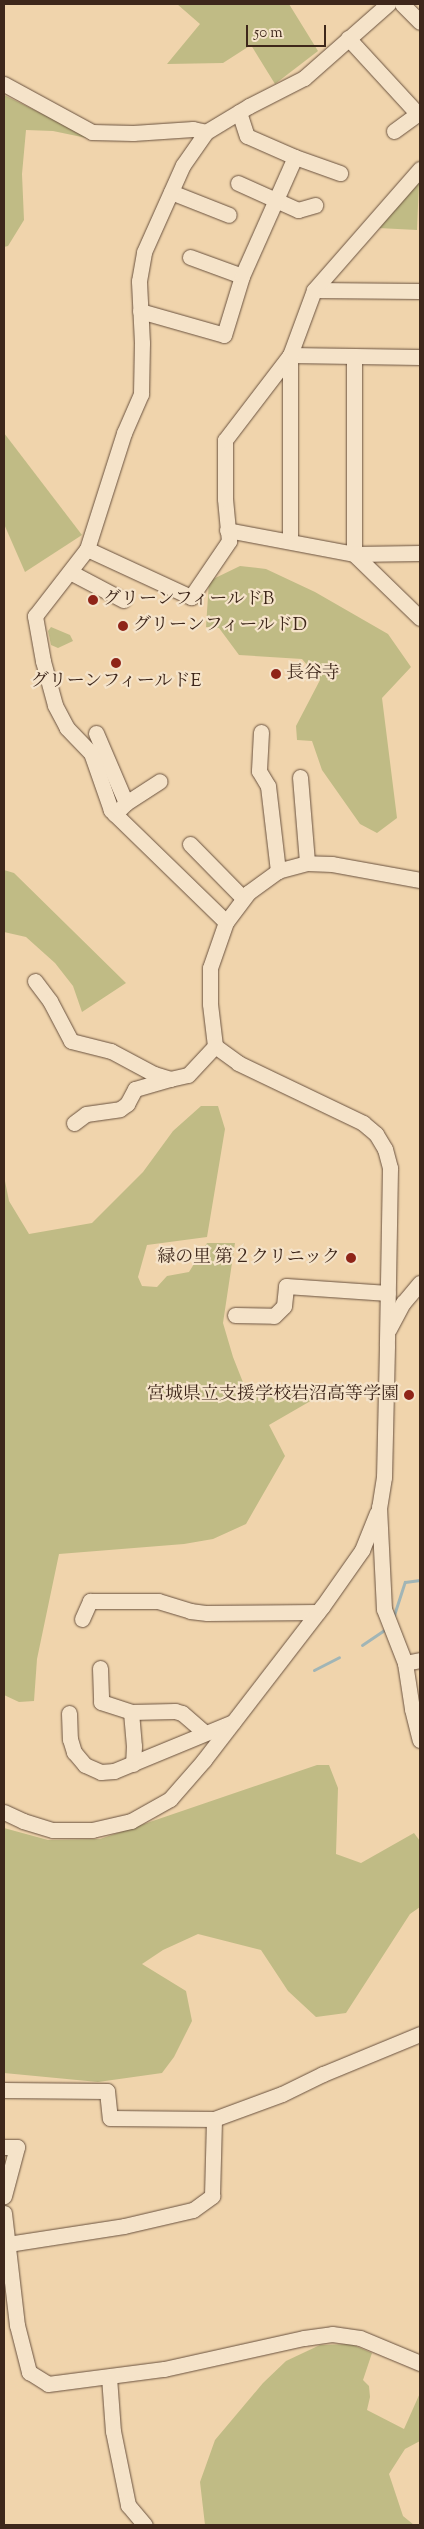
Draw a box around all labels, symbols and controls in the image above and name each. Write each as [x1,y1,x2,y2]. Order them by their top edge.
scale bar [249,15,329,47]
text: 50 m [254,23,283,44]
place label: グリーンフィールドB [103,589,276,611]
marker: グリーンフィールドB [87,594,99,606]
place label: グリーンフィールドD [133,615,309,637]
marker: グリーンフィールドD [117,620,129,632]
marker: グリーンフィールドE [110,657,122,669]
place label: 長谷寺 [286,663,340,685]
marker: 長谷寺 [270,668,282,680]
place label: グリーンフィールドE [30,671,202,693]
place label: 緑の里 第２クリニック [156,1247,340,1269]
marker: 緑の里 第２クリニック [344,1251,358,1265]
place label: 宮城県立支援学校岩沼高等学園 [147,1384,399,1406]
marker: 宮城県立支援学校岩沼高等学園 [403,1389,415,1401]

